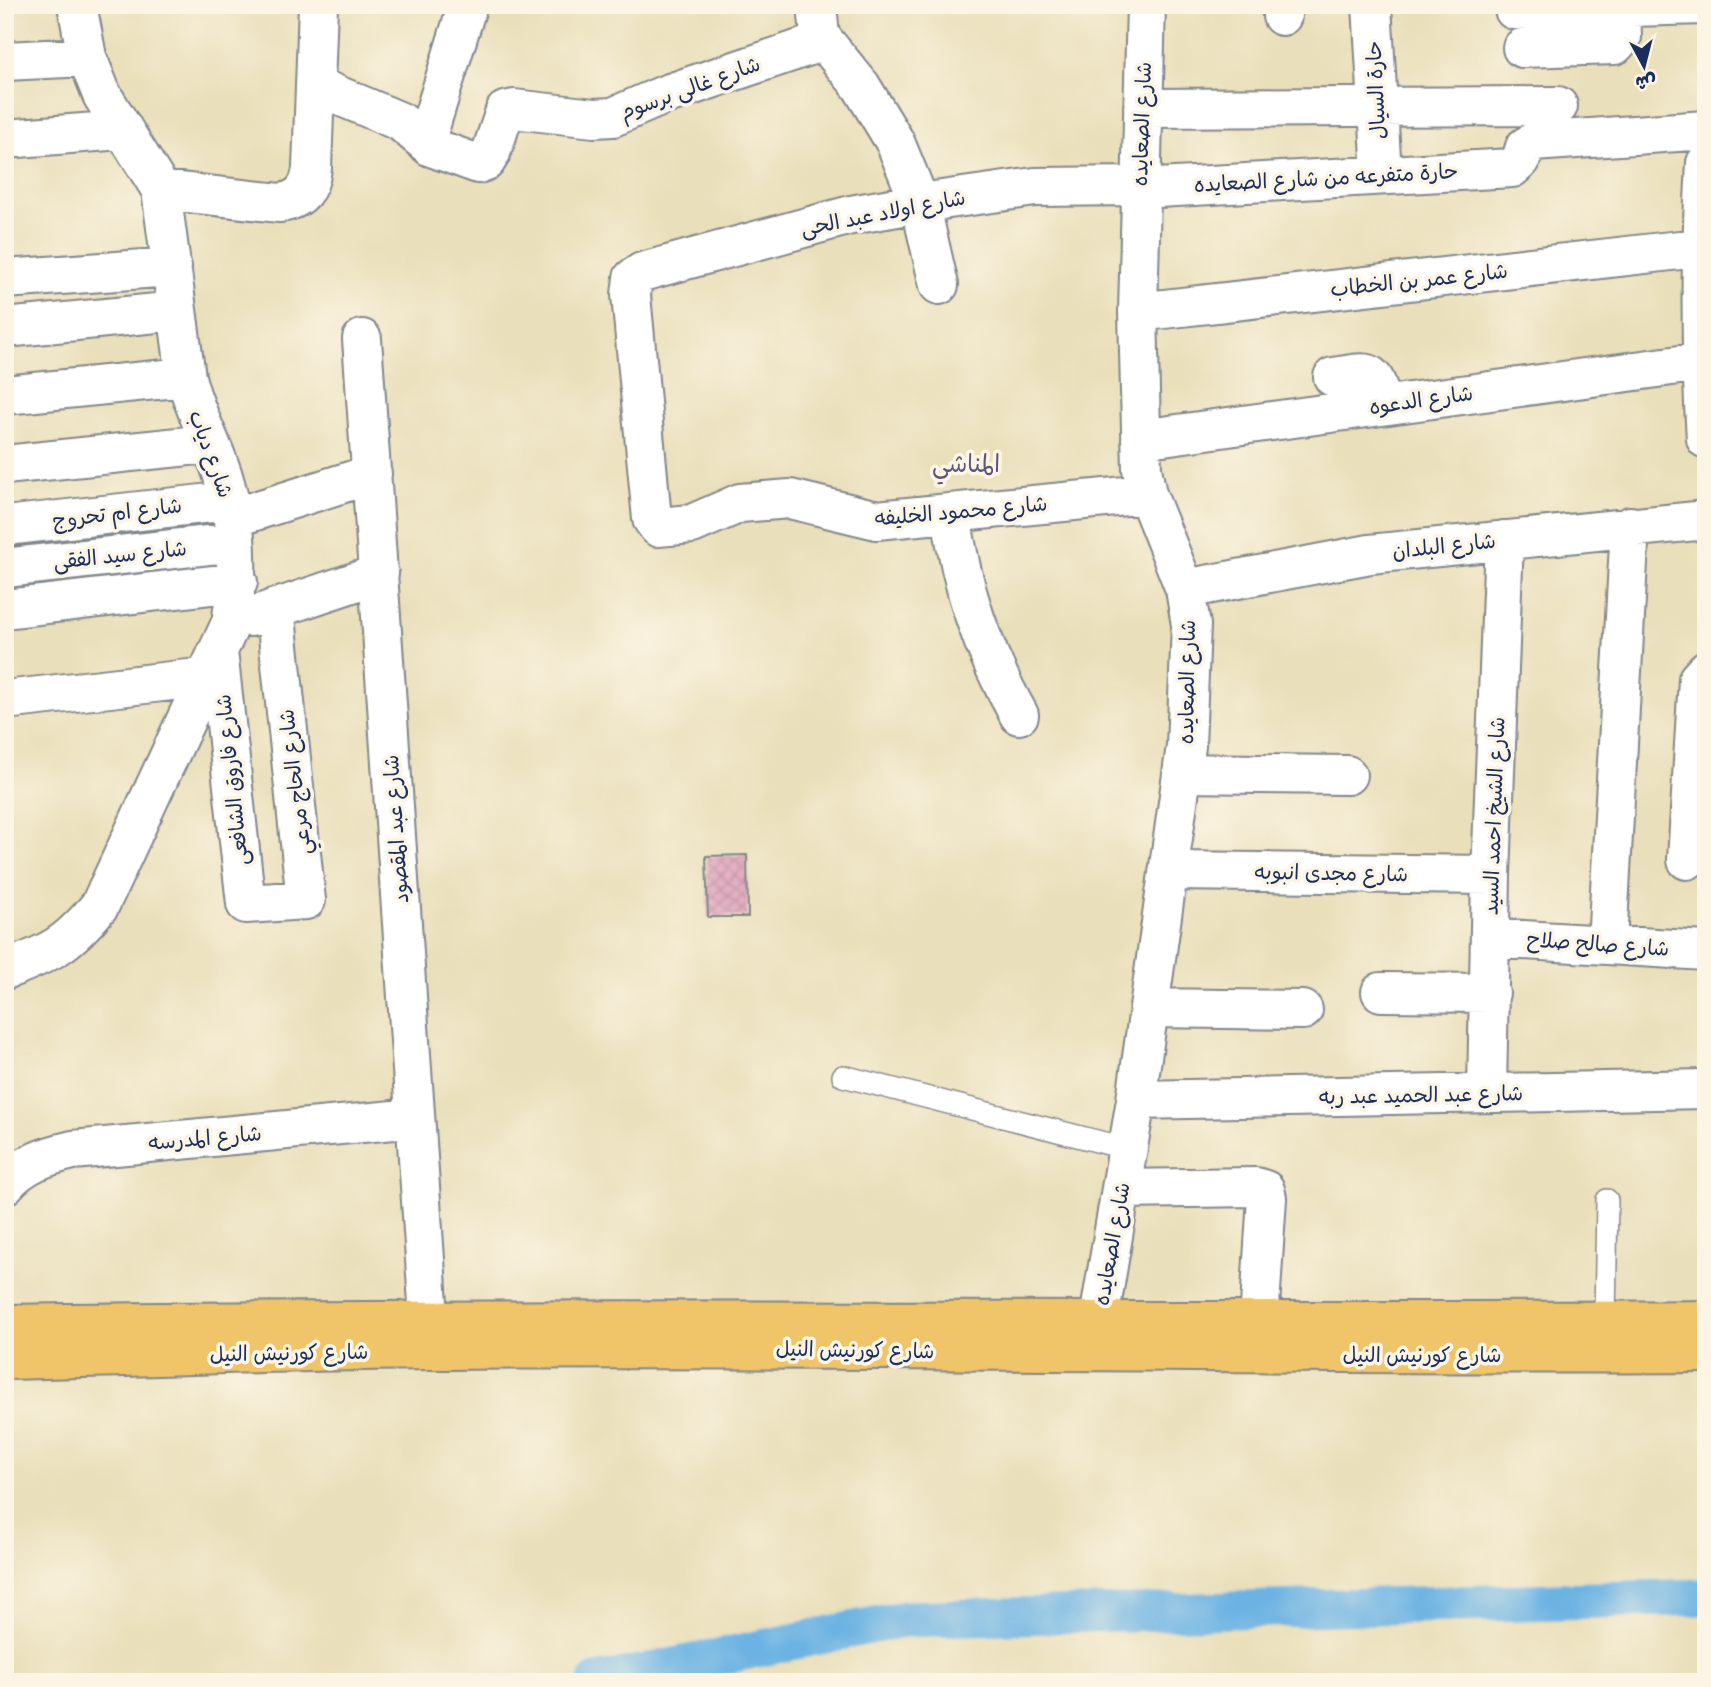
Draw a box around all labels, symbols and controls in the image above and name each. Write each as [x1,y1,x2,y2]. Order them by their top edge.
north arrow [1610,32,1680,102]
street label: حارة السيال [1354,40,1398,140]
street label: شارع غالى برسوم [614,45,766,131]
street label: شارع الصعايده [1121,61,1163,187]
text: ش [1634,65,1658,100]
street label: حارة متفرعه من شارع الصعايده [1193,152,1459,204]
street label: شارع اولاد عبد الحى [797,178,969,248]
street label: شارع عمر بن الخطاب [1328,252,1510,308]
street label: شارع الدعوه [1367,374,1475,426]
street label: شارع دياب [178,405,244,503]
district label: المناشي [932,443,1000,485]
street label: شارع محمود الخليفه [873,485,1049,537]
street label: شارع ام تحروج [50,486,184,540]
street label: شارع البلدان [1390,522,1498,570]
street label: شارع سيد الفقى [51,529,189,581]
street label: شارع الصعايده [1167,619,1207,745]
street label: شارع فاروق الشافعى [204,692,260,868]
street label: شارع الحاج مرعي [267,707,323,857]
street label: شارع الشيخ احمد السيد [1472,716,1516,916]
street label: شارع عبد المقصود [372,753,420,905]
street label: شارع مجدى انبوبه [1254,853,1408,893]
street label: شارع صالح صلاح [1525,920,1671,968]
street label: شارع عبد الحميد عبد ربه [1319,1074,1523,1116]
street label: شارع المدرسه [147,1114,263,1162]
street label: شارع الصعايده [1082,1179,1142,1309]
street label: شارع كورنيش النيل [775,1330,935,1370]
street label: شارع كورنيش النيل [209,1333,369,1373]
street label: شارع كورنيش النيل [1343,1336,1501,1374]

